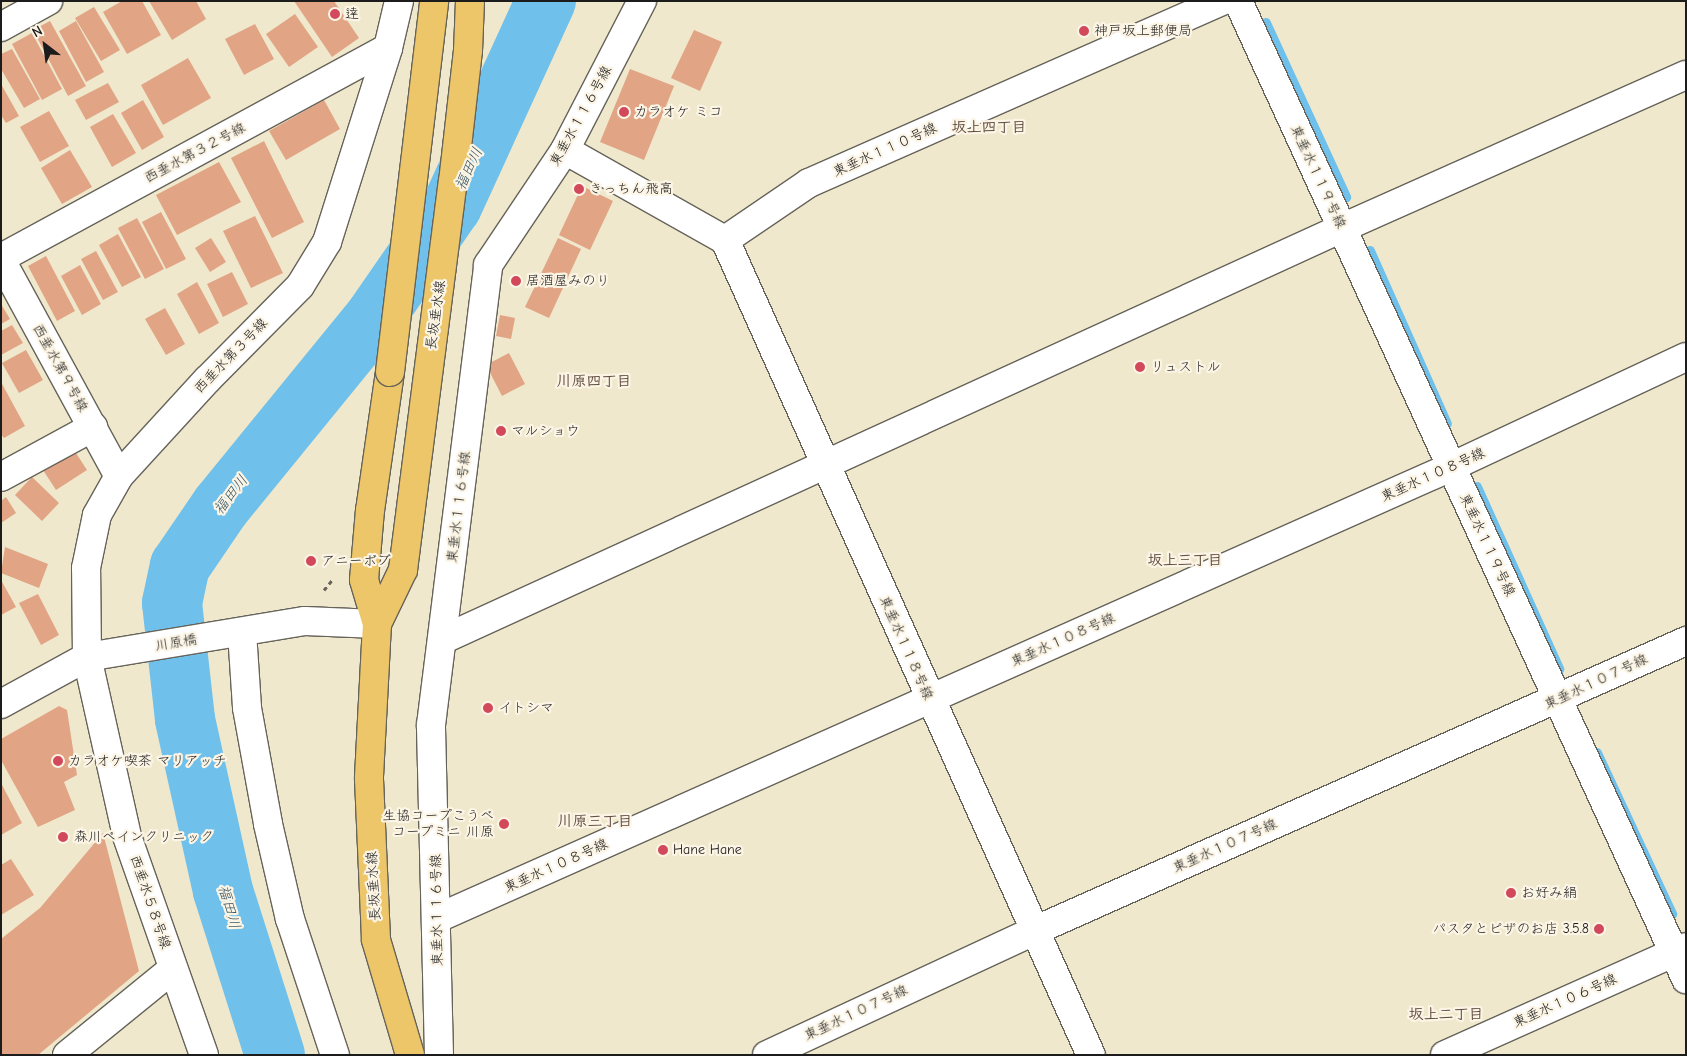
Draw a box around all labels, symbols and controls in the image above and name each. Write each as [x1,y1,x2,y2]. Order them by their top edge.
place label: 逹 [345,6,359,22]
marker: 逹 [329,8,341,20]
north arrow [20,20,70,70]
text: N [29,22,45,41]
place label: 神戸坂上郵便局 [1094,23,1192,39]
marker: 神戸坂上郵便局 [1078,25,1090,37]
street label: 東垂水１１６号線 [547,63,615,169]
place label: カラオケ ミコ [634,104,723,120]
marker: カラオケ ミコ [618,106,630,118]
street label: 西垂水第３２号線 [142,119,248,187]
district label: 坂上四丁目 [952,119,1026,137]
street label: 東垂水１１０号線 [830,120,940,180]
street label: 東垂水１１９号線 [1287,123,1349,231]
water label: 福田川 [451,145,487,193]
place label: きっちん飛高 [589,181,673,197]
marker: きっちん飛高 [573,183,585,195]
place label: 居酒屋みのり [526,273,610,289]
marker: 居酒屋みのり [510,275,522,287]
street label: 長坂垂水線 [423,279,449,351]
street label: 西垂水第３号線 [191,315,271,397]
street label: 西垂水第９号線 [29,321,91,415]
place label: リュストル [1150,359,1220,375]
marker: リュストル [1134,361,1146,373]
district label: 川原四丁目 [557,373,631,391]
place label: マルショウ [511,423,581,439]
marker: マルショウ [495,425,507,437]
street label: 東垂水１０８号線 [1378,445,1488,505]
street label: 東垂水１１６号線 [444,450,474,564]
water label: 福田川 [210,472,252,518]
street label: 東垂水１１９号線 [1456,491,1518,599]
district label: 坂上三丁目 [1148,552,1222,570]
place label: アニーボブ [321,553,391,569]
marker: アニーボブ [305,555,317,567]
street label: 東垂水１１８号線 [876,593,936,703]
street label: 東垂水１０８号線 [1008,610,1118,670]
street label: 川原橋 [154,631,198,655]
street label: 東垂水１０７号線 [1542,651,1650,713]
place label: イトシマ [498,700,554,716]
marker: イトシマ [482,702,494,714]
place label: カラオケ喫茶 マリアッチ [68,753,227,769]
marker: カラオケ喫茶 マリアッチ [52,755,64,767]
place label: 生協コープこうべ コープミニ 川原 [382,808,494,840]
district label: 川原三丁目 [558,813,632,831]
street label: 東垂水１０７号線 [1170,816,1280,876]
marker: 生協コープこうべ コープミニ 川原 [498,818,510,830]
place label: 森川ペインクリニック [74,829,214,845]
marker: 森川ペインクリニック [56,830,70,844]
street label: 東垂水１０８号線 [501,836,611,896]
place label: Hane Hane [673,842,742,858]
marker: Hane Hane [657,844,669,856]
street label: 長坂垂水線 [364,851,384,921]
street label: 西垂水５８号線 [126,853,174,951]
street label: 東垂水１１６号線 [428,854,446,966]
water label: 福田川 [214,883,244,931]
place label: お好み絹 [1521,885,1577,901]
marker: お好み絹 [1505,887,1517,899]
place label: パスタとピザのお店 3.5.8 [1432,921,1589,937]
marker: パスタとピザのお店 3.5.8 [1593,923,1605,935]
street label: 東垂水１０６号線 [1510,971,1620,1031]
street label: 東垂水１０７号線 [802,982,910,1044]
district label: 坂上二丁目 [1409,1006,1483,1024]

